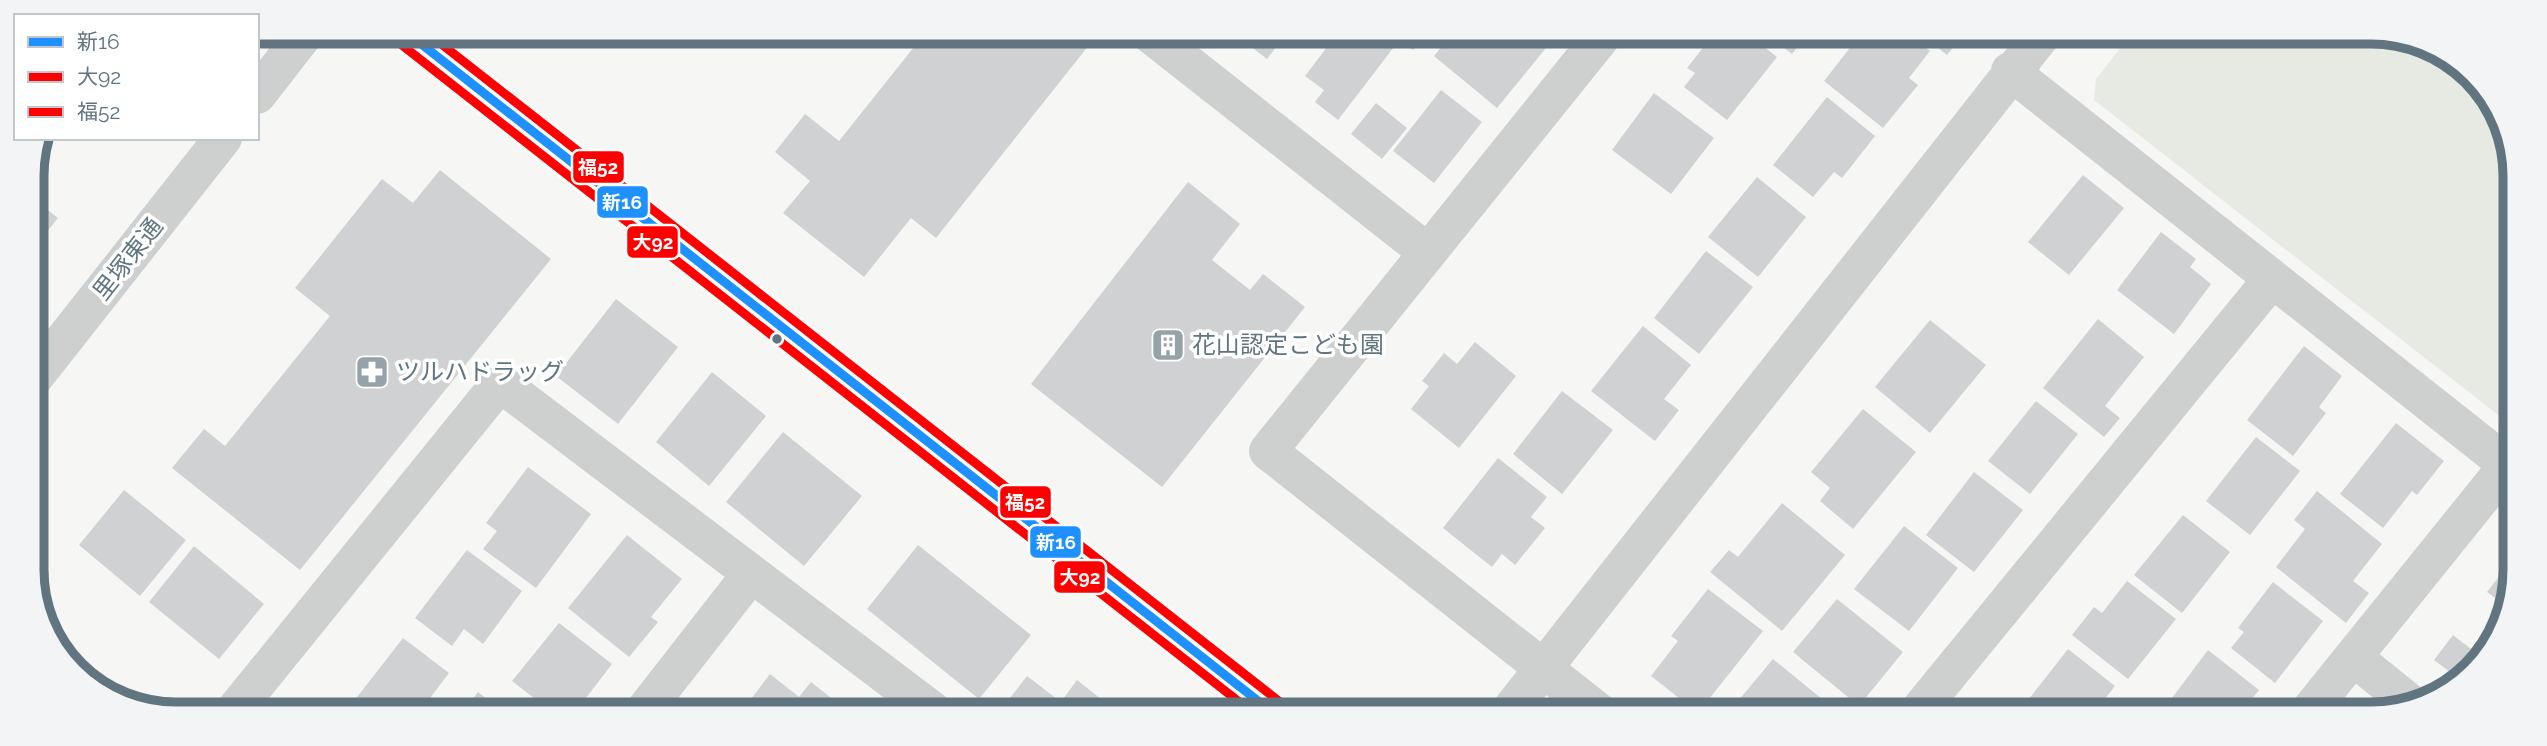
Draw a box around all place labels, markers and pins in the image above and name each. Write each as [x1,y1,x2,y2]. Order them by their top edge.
building icon: 花山認定こども園 [1149,326,1187,364]
place label: 花山認定こども園 [1192,330,1384,359]
unlabelled marker [770,332,784,346]
pharmacy icon: ツルハドラッグ [353,353,391,391]
place label: ツルハドラッグ [396,357,564,386]

